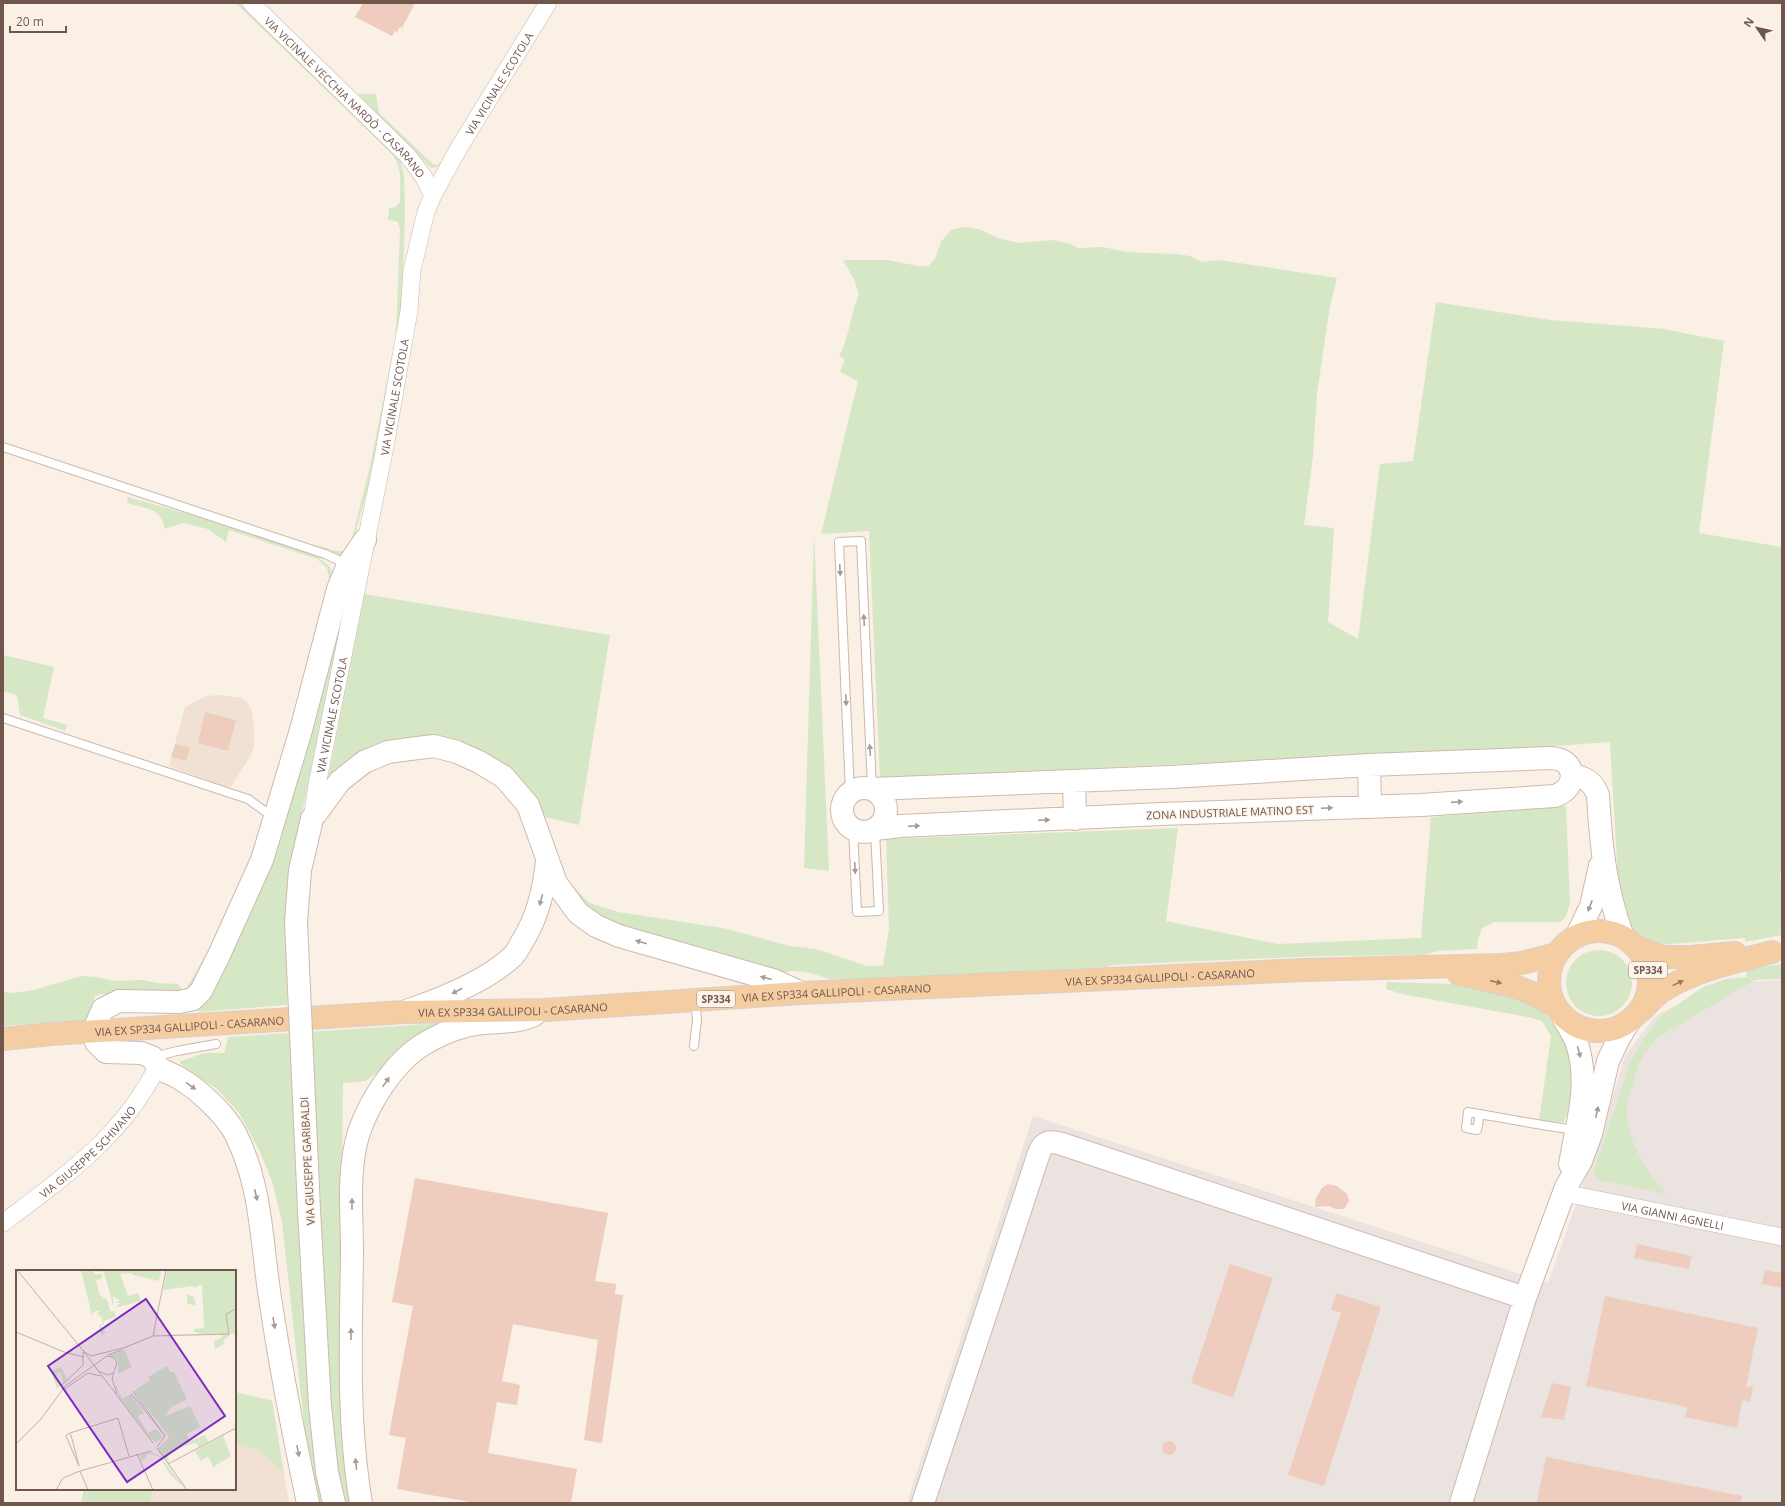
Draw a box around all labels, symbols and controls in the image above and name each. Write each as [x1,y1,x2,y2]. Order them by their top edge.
scale bar [10,8,66,34]
north arrow [1737,8,1777,48]
text: 20 m [16,13,44,30]
street label: VIA VICINALE VECCHIA NARDÒ - CASARANO [261,13,429,180]
text: N [1740,14,1757,30]
street label: VIA VICINALE SCOTOLA [461,29,536,137]
street label: VIA VICINALE SCOTOLA [376,337,411,456]
one-way arrow [837,564,843,577]
one-way arrow [861,614,868,626]
street label: VIA VICINALE SCOTOLA [312,655,350,774]
one-way arrow [842,694,849,706]
one-way arrow [867,743,873,756]
one-way arrow [1451,799,1463,806]
street label: ZONA INDUSTRIALE MATINO EST [1146,802,1314,822]
one-way arrow [1321,805,1334,811]
one-way arrow [1038,817,1050,824]
one-way arrow [908,822,920,829]
one-way arrow [852,862,859,874]
one-way arrow [537,893,543,906]
one-way arrow [1587,901,1593,913]
one-way arrow [634,939,646,945]
road number: SP334 [1629,962,1667,978]
street label: VIA EX SP334 GALLIPOLI - CASARANO [1065,965,1255,988]
one-way arrow [759,974,772,980]
one-way arrow [1490,979,1502,985]
street label: VIA EX SP334 GALLIPOLI - CASARANO [741,980,931,1004]
one-way arrow [1672,980,1684,986]
one-way arrow [451,988,462,994]
road number: SP334 [697,991,735,1007]
street label: VIA EX SP334 GALLIPOLI - CASARANO [418,998,608,1019]
street label: VIA EX SP334 GALLIPOLI - CASARANO [94,1012,285,1039]
one-way arrow [1576,1046,1582,1058]
one-way arrow [382,1077,390,1087]
one-way arrow [185,1082,196,1090]
street label: VIA GIUSEPPE GARIBALDI [296,1096,318,1226]
street label: VIA GIUSEPPE SCHIVANO [36,1102,139,1201]
one-way arrow [1594,1106,1600,1118]
one-way arrow [254,1188,260,1201]
one-way arrow [349,1197,355,1210]
street label: VIA GIANNI AGNELLI [1620,1197,1725,1233]
inset map [16,1270,236,1490]
one-way arrow [271,1317,277,1329]
one-way arrow [348,1327,354,1340]
one-way arrow [295,1445,301,1457]
one-way arrow [353,1458,359,1470]

